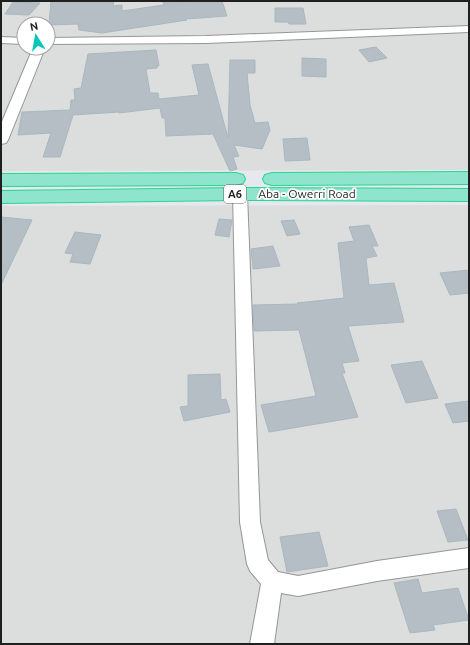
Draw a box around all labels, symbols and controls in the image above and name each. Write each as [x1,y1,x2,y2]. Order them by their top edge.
north arrow [16,16,56,56]
text: N [29,20,39,33]
road number: A6 [224,185,246,203]
street label: Aba - Owerri Road [258,187,356,200]

